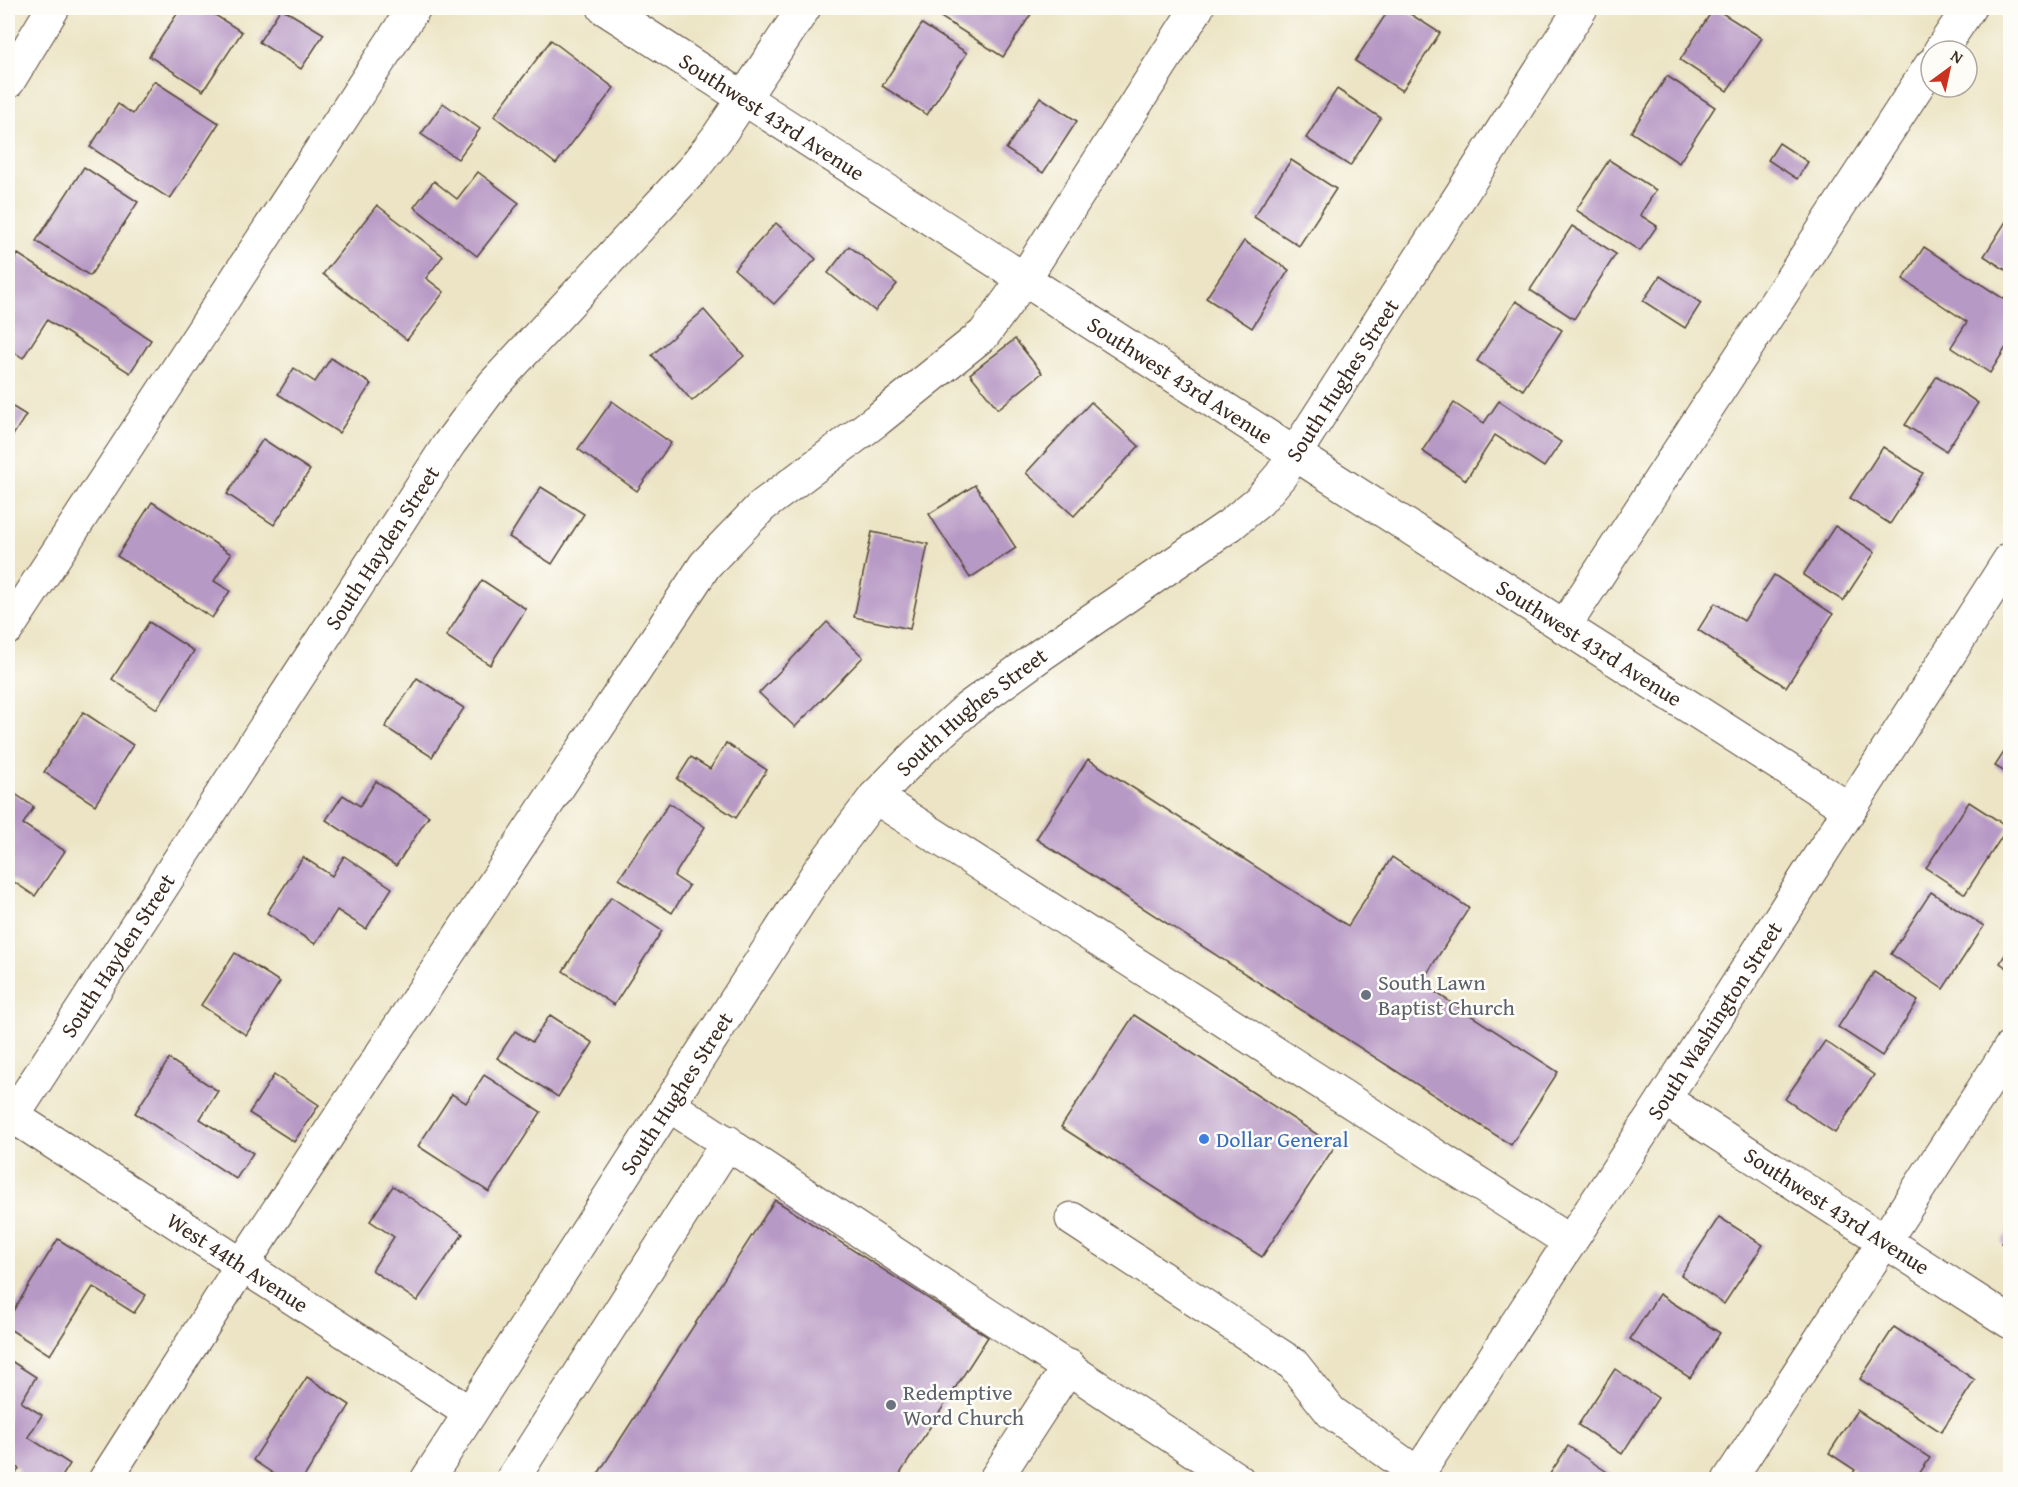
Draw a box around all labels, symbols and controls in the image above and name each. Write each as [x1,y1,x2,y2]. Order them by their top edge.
north arrow [1919,39,1979,99]
text: N [1946,43,1968,70]
street label: Southwest 43rd Avenue [673,45,871,188]
street label: South Hughes Street [1278,292,1406,468]
street label: Southwest 43rd Avenue [1081,308,1279,452]
street label: South Hayden Street [317,459,447,636]
street label: Southwest 43rd Avenue [1490,571,1689,714]
street label: South Hughes Street [888,639,1054,783]
street label: South Hayden Street [52,867,183,1044]
street label: South Washington Street [1639,915,1790,1126]
place label: South Lawn Baptist Church [1378,966,1515,1023]
marker: South Lawn Baptist Church [1359,988,1373,1002]
street label: South Hughes Street [612,1005,741,1181]
place label: Dollar General [1216,1123,1349,1155]
marker: Dollar General [1197,1132,1211,1146]
street label: Southwest 43rd Avenue [1738,1139,1936,1282]
street label: West 44th Avenue [161,1204,315,1320]
place label: Redemptive Word Church [903,1376,1025,1433]
marker: Redemptive Word Church [884,1398,898,1412]

